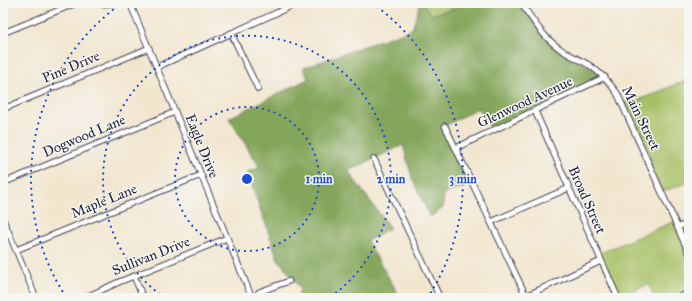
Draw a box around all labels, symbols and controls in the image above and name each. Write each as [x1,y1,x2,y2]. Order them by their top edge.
street label: Pine Drive [40,47,102,87]
street label: Glenwood Avenue [475,73,575,131]
street label: Main Street [618,83,664,153]
street label: Dogwood Lane [40,111,128,161]
street label: Eagle Drive [181,112,223,181]
street label: Broad Street [565,164,609,237]
centre of rings [240,172,254,186]
text: 1 min [305,172,333,186]
text: 2 min [377,172,406,186]
text: 3 min [449,172,477,187]
street label: Maple Lane [69,180,140,222]
street label: Sullivan Drive [110,233,193,279]

